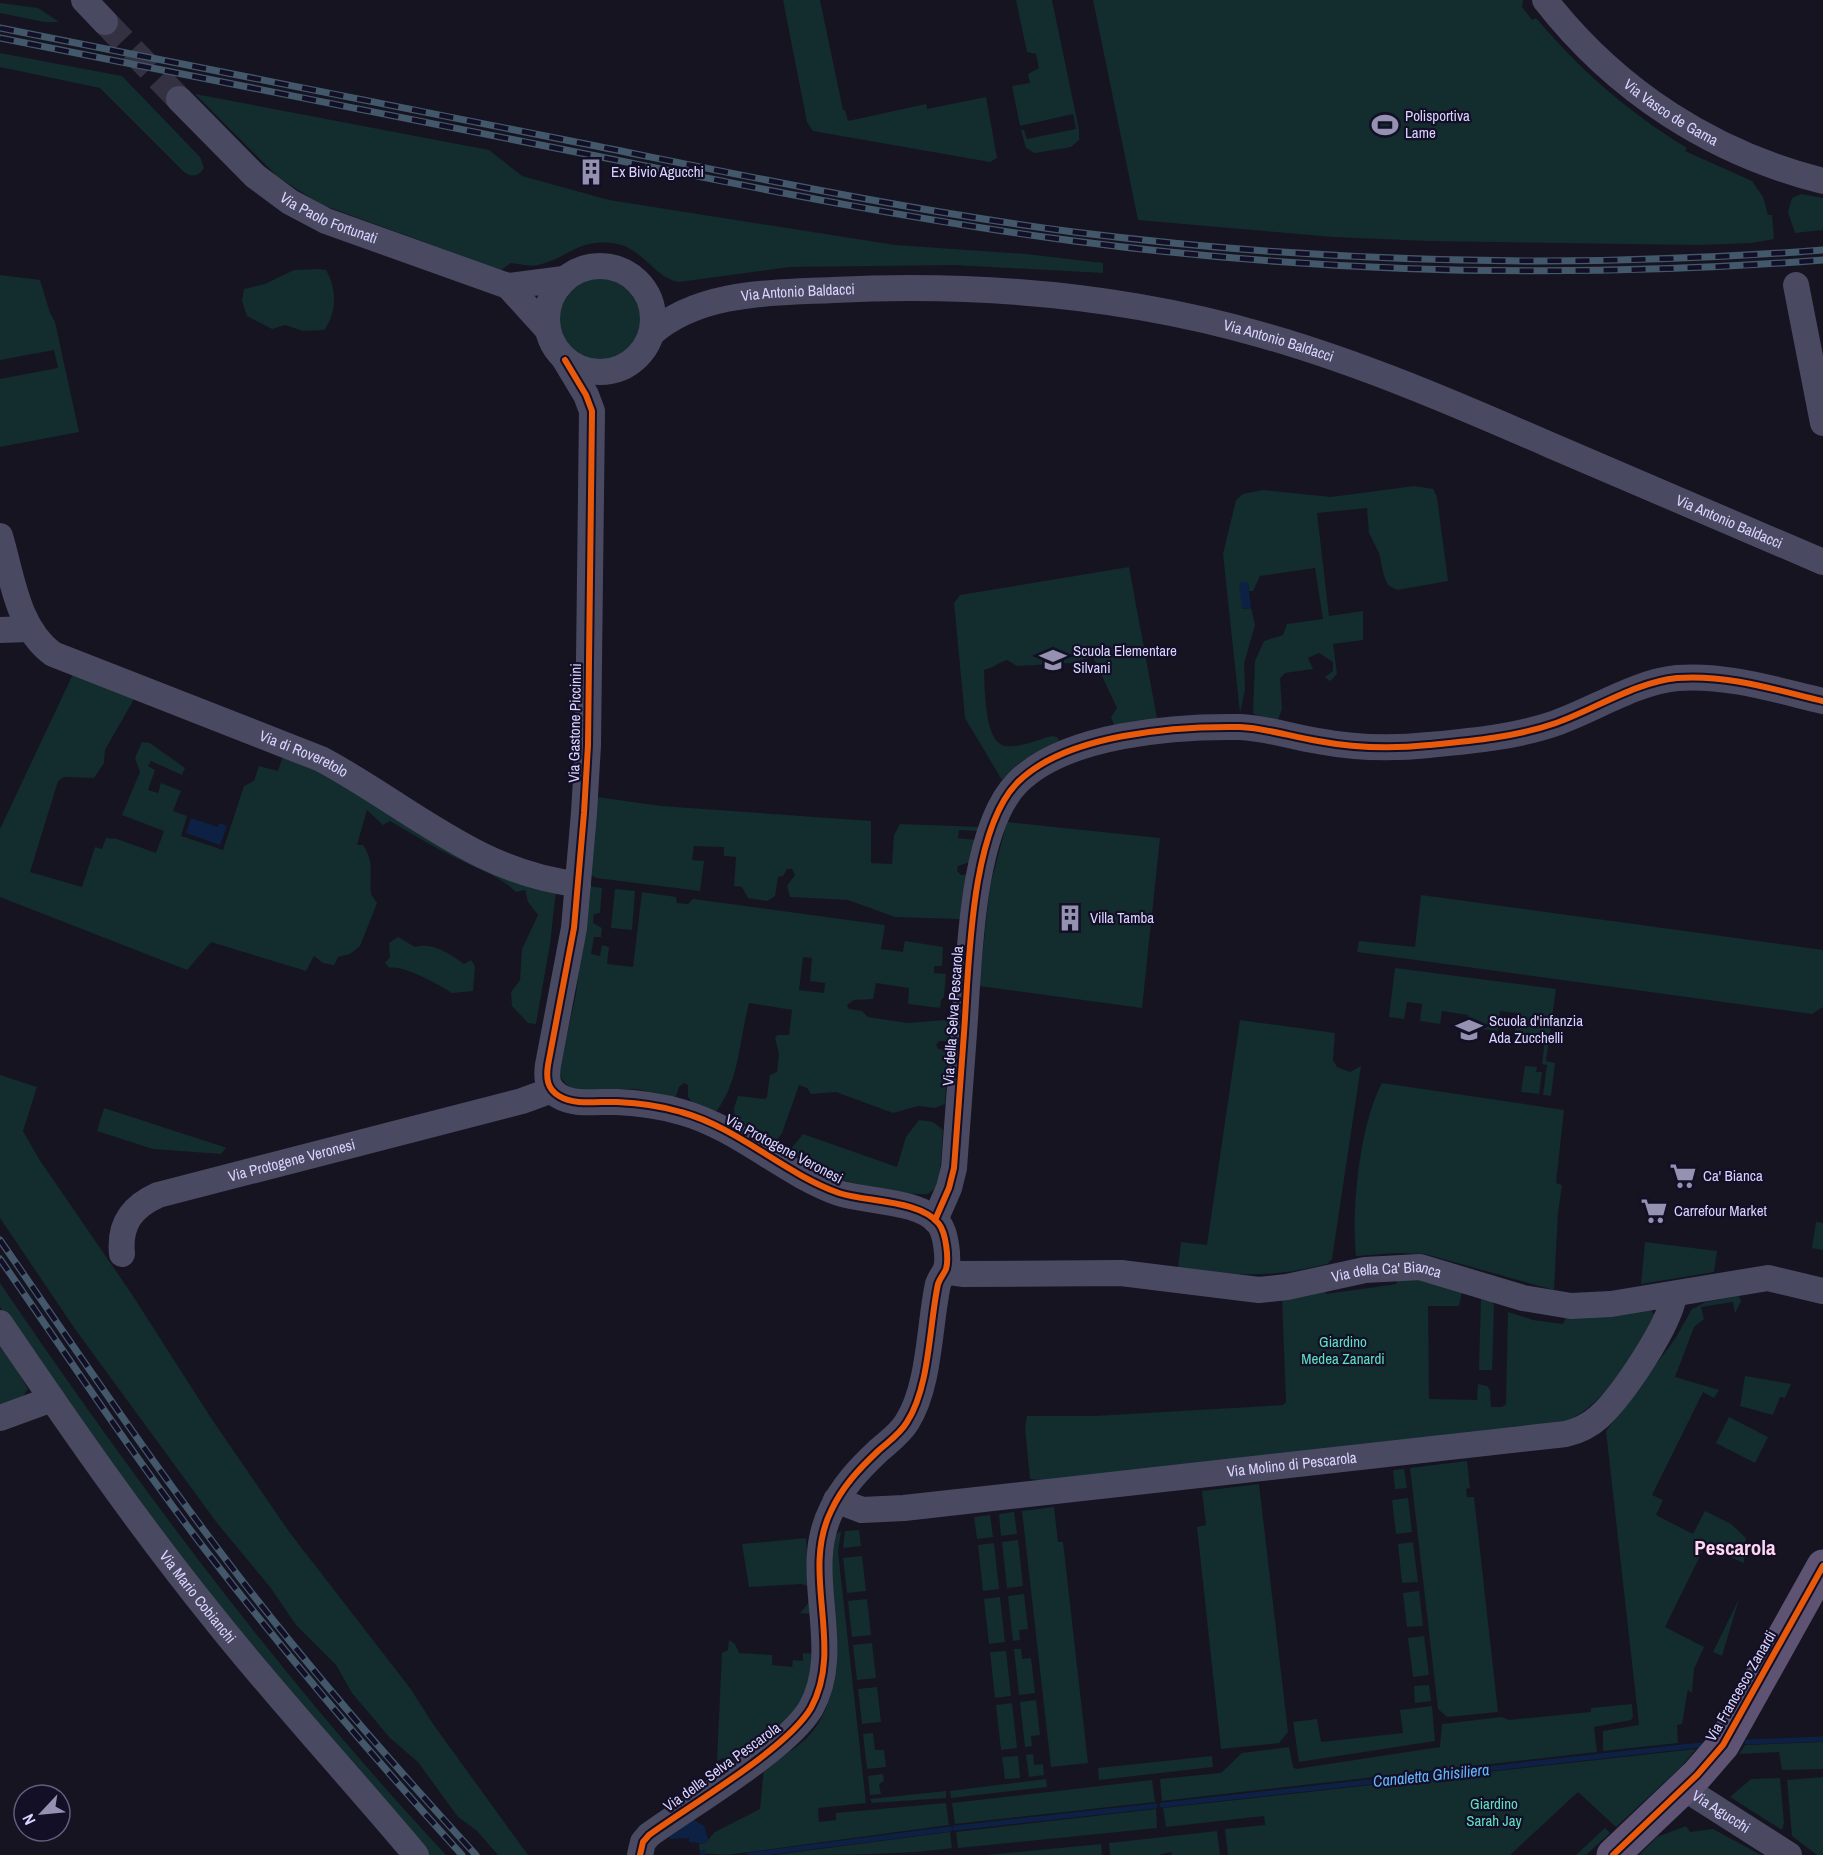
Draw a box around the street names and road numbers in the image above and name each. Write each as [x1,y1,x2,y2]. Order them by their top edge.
street label: Via Vasco de Gama [1619,74,1722,151]
street label: Via Paolo Fortunati [276,187,381,249]
street label: Via Antonio Baldacci [739,278,855,306]
street label: Via Antonio Baldacci [1221,314,1337,367]
street label: Via Antonio Baldacci [1673,489,1786,553]
street label: Via Gastone Piccinini [563,663,586,783]
street label: Via di Roveretolo [257,725,352,782]
street label: Via della Selva Pescarola [937,945,968,1087]
street label: Via Protogene Veronesi [722,1109,847,1188]
street label: Via Protogene Veronesi [226,1134,357,1186]
street label: Via della Ca' Bianca [1329,1256,1444,1287]
street label: Via Molino di Pescarola [1226,1446,1358,1482]
street label: Via Mario Cobianchi [155,1546,241,1648]
street label: Via Francesco Zanardi [1700,1626,1781,1745]
street label: Via della Selva Pescarola [659,1717,785,1816]
street label: Via Agucchi [1688,1785,1755,1838]

